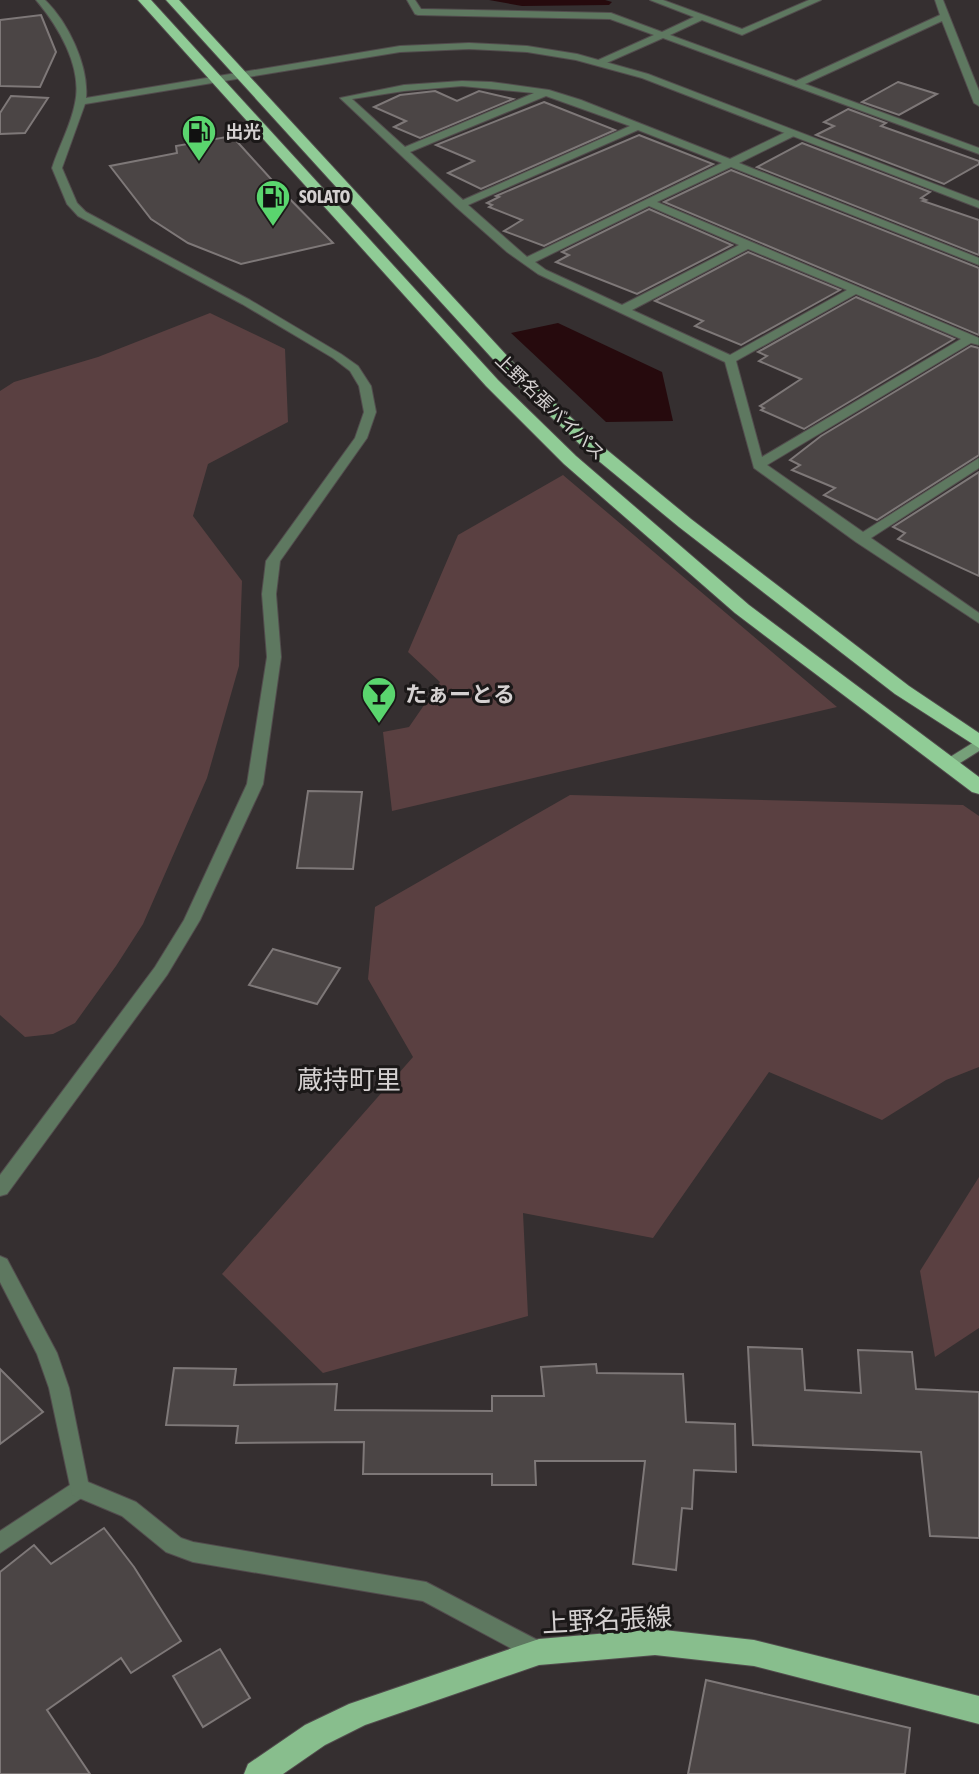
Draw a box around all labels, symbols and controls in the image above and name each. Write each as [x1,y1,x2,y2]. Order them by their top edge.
fuel station icon: 出光 [180,113,218,163]
place label: 出光 [225,121,261,142]
fuel station icon: SOLATO [254,178,292,228]
place label: SOLATO [299,186,350,207]
street label: 上野名張バイパス [491,349,609,464]
bar icon: たぁーとる [360,675,398,725]
place label: たぁーとる [405,681,515,707]
district label: 蔵持町里 [297,1065,401,1095]
street label: 上野名張線 [541,1602,673,1638]

